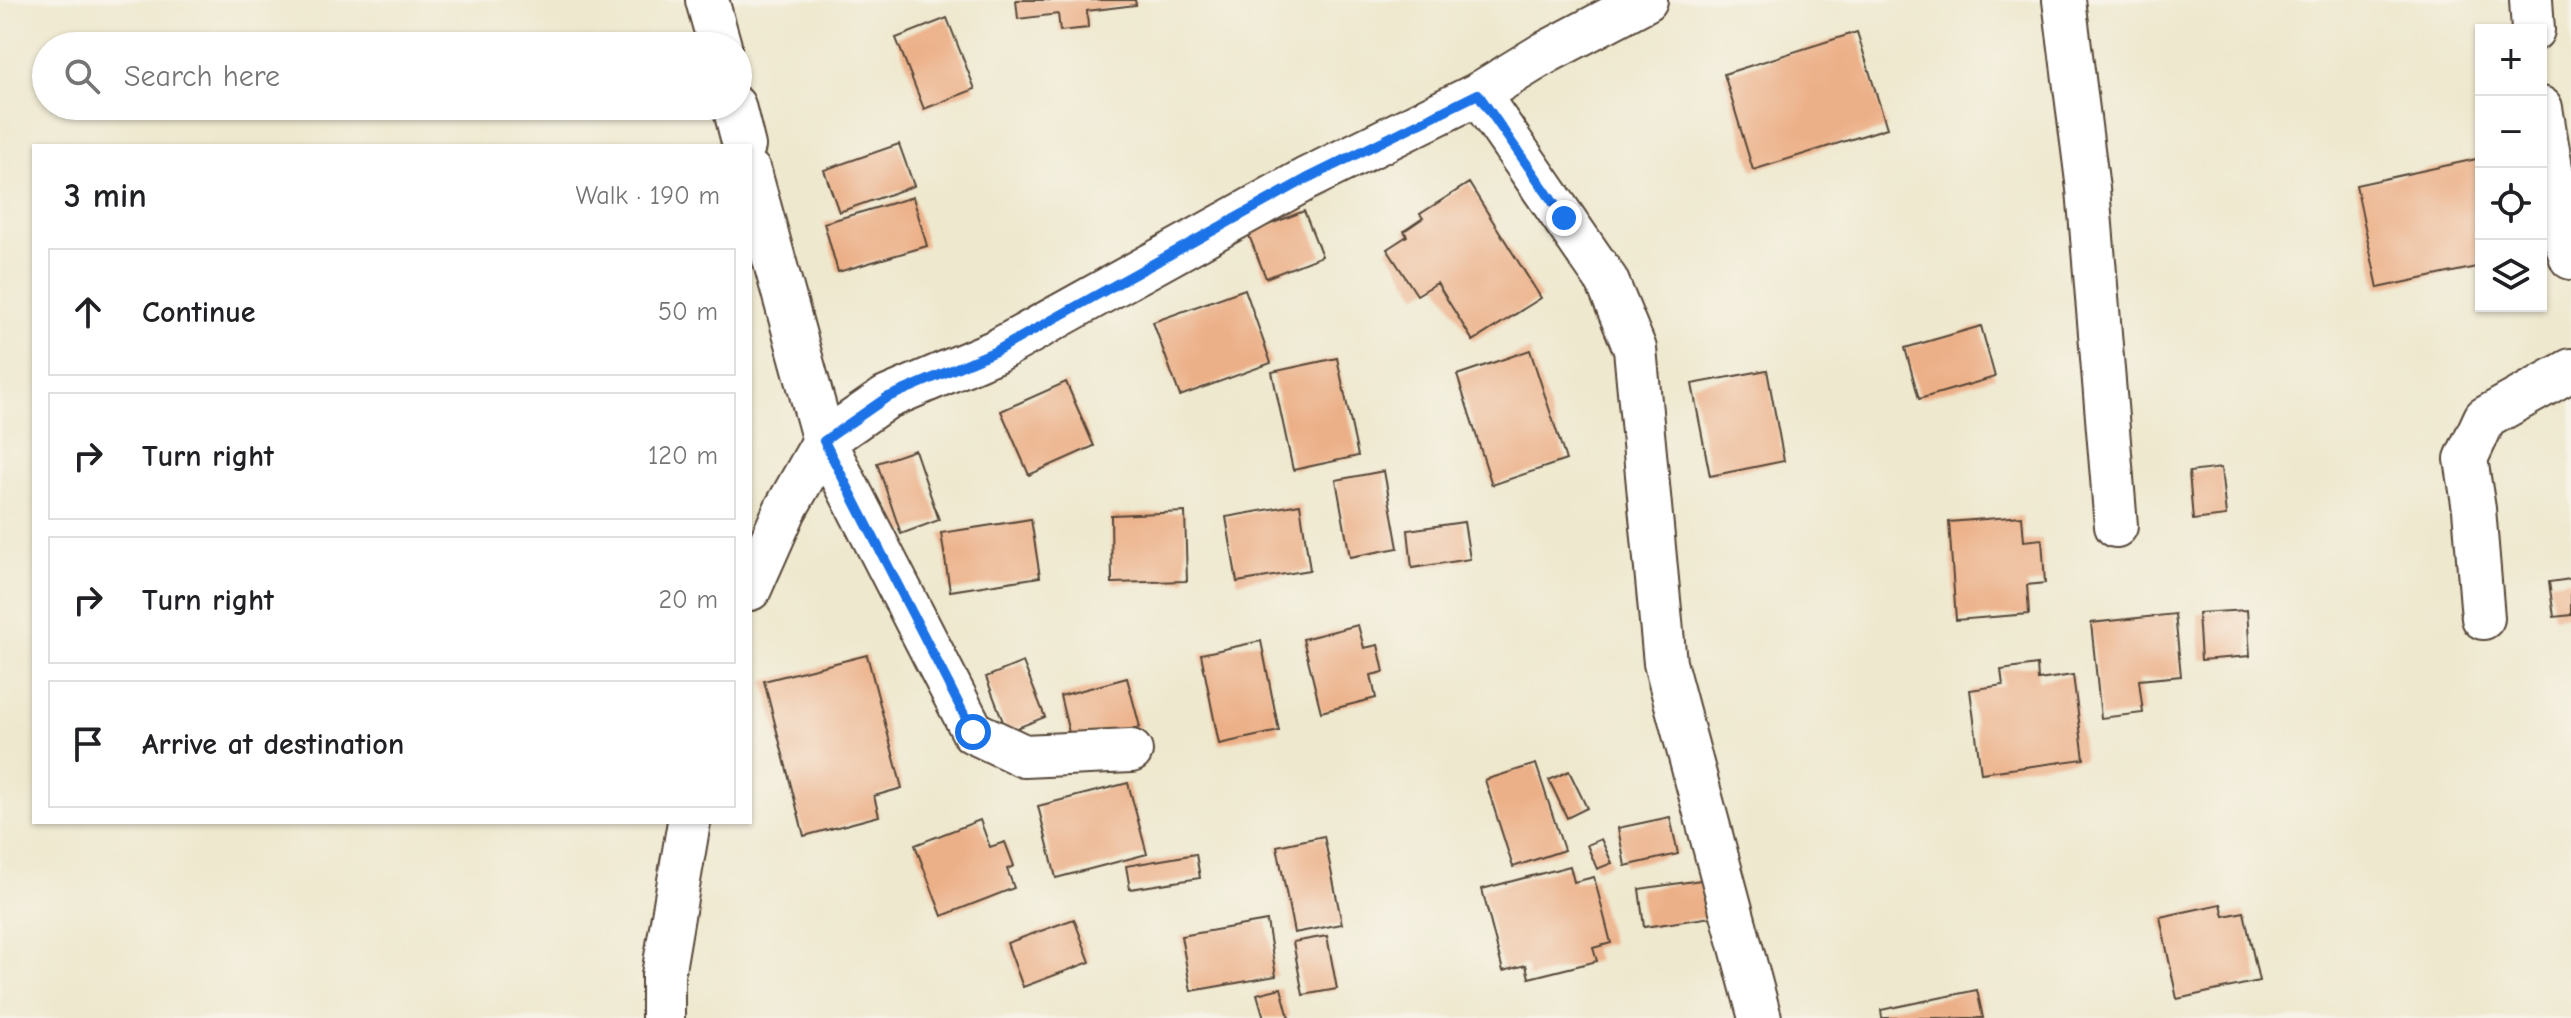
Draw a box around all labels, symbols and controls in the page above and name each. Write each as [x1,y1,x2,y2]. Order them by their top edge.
map controls [2475,24,2547,312]
button: + [2475,24,2547,96]
search box [32,32,752,120]
icon: search [60,54,104,98]
text: Search here [124,59,280,94]
button: − [2475,96,2547,168]
button: locate [2475,168,2547,240]
text: 3 min [64,176,147,216]
text: Walk · 190 m [575,181,720,211]
route end [1546,200,1582,236]
button: layers [2475,240,2547,312]
icon: ahead [66,290,110,334]
text: Continue [142,295,256,330]
text: 50 m [658,297,718,327]
icon: right [66,434,110,478]
text: Turn right [142,439,274,474]
text: 120 m [648,441,718,471]
icon: right [66,578,110,622]
text: Turn right [142,583,274,618]
text: 20 m [658,585,718,615]
route start [955,714,991,750]
icon: arrive [66,722,110,766]
text: Arrive at destination [142,727,404,762]

